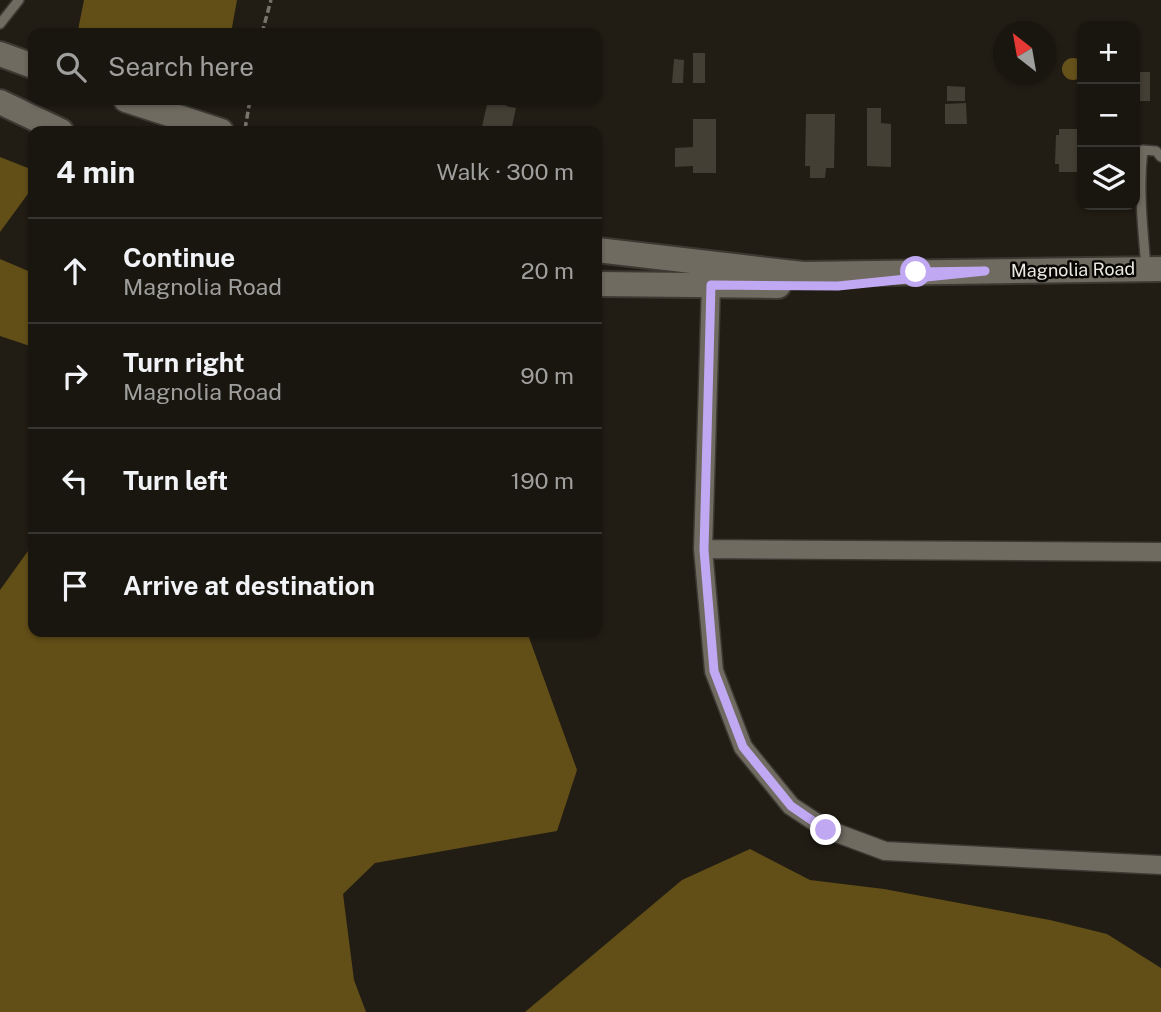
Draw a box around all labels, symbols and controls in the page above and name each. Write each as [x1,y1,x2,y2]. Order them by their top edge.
north arrow [993,21,1056,84]
map controls [1077,21,1140,210]
button: + [1077,21,1140,84]
search box [28,28,602,105]
icon: search [52,48,90,86]
text: Search here [108,51,254,82]
button: − [1077,84,1140,147]
button: layers [1077,147,1140,210]
text: 4 min [56,154,135,190]
text: Walk · 300 m [436,158,574,185]
text: Continue [123,242,235,273]
icon: ahead [56,252,94,290]
route start [900,256,931,287]
text: 20 m [521,257,574,284]
street label: Magnolia Road [1011,258,1135,281]
text: Magnolia Road [123,273,282,300]
text: Turn right [123,347,245,378]
icon: right [56,357,94,395]
text: 90 m [520,362,574,389]
text: Magnolia Road [123,378,282,405]
icon: left [56,462,94,500]
text: Turn left [123,465,228,496]
text: 190 m [511,467,574,494]
icon: arrive [56,567,94,605]
text: Arrive at destination [123,570,375,601]
route end [810,814,841,845]

